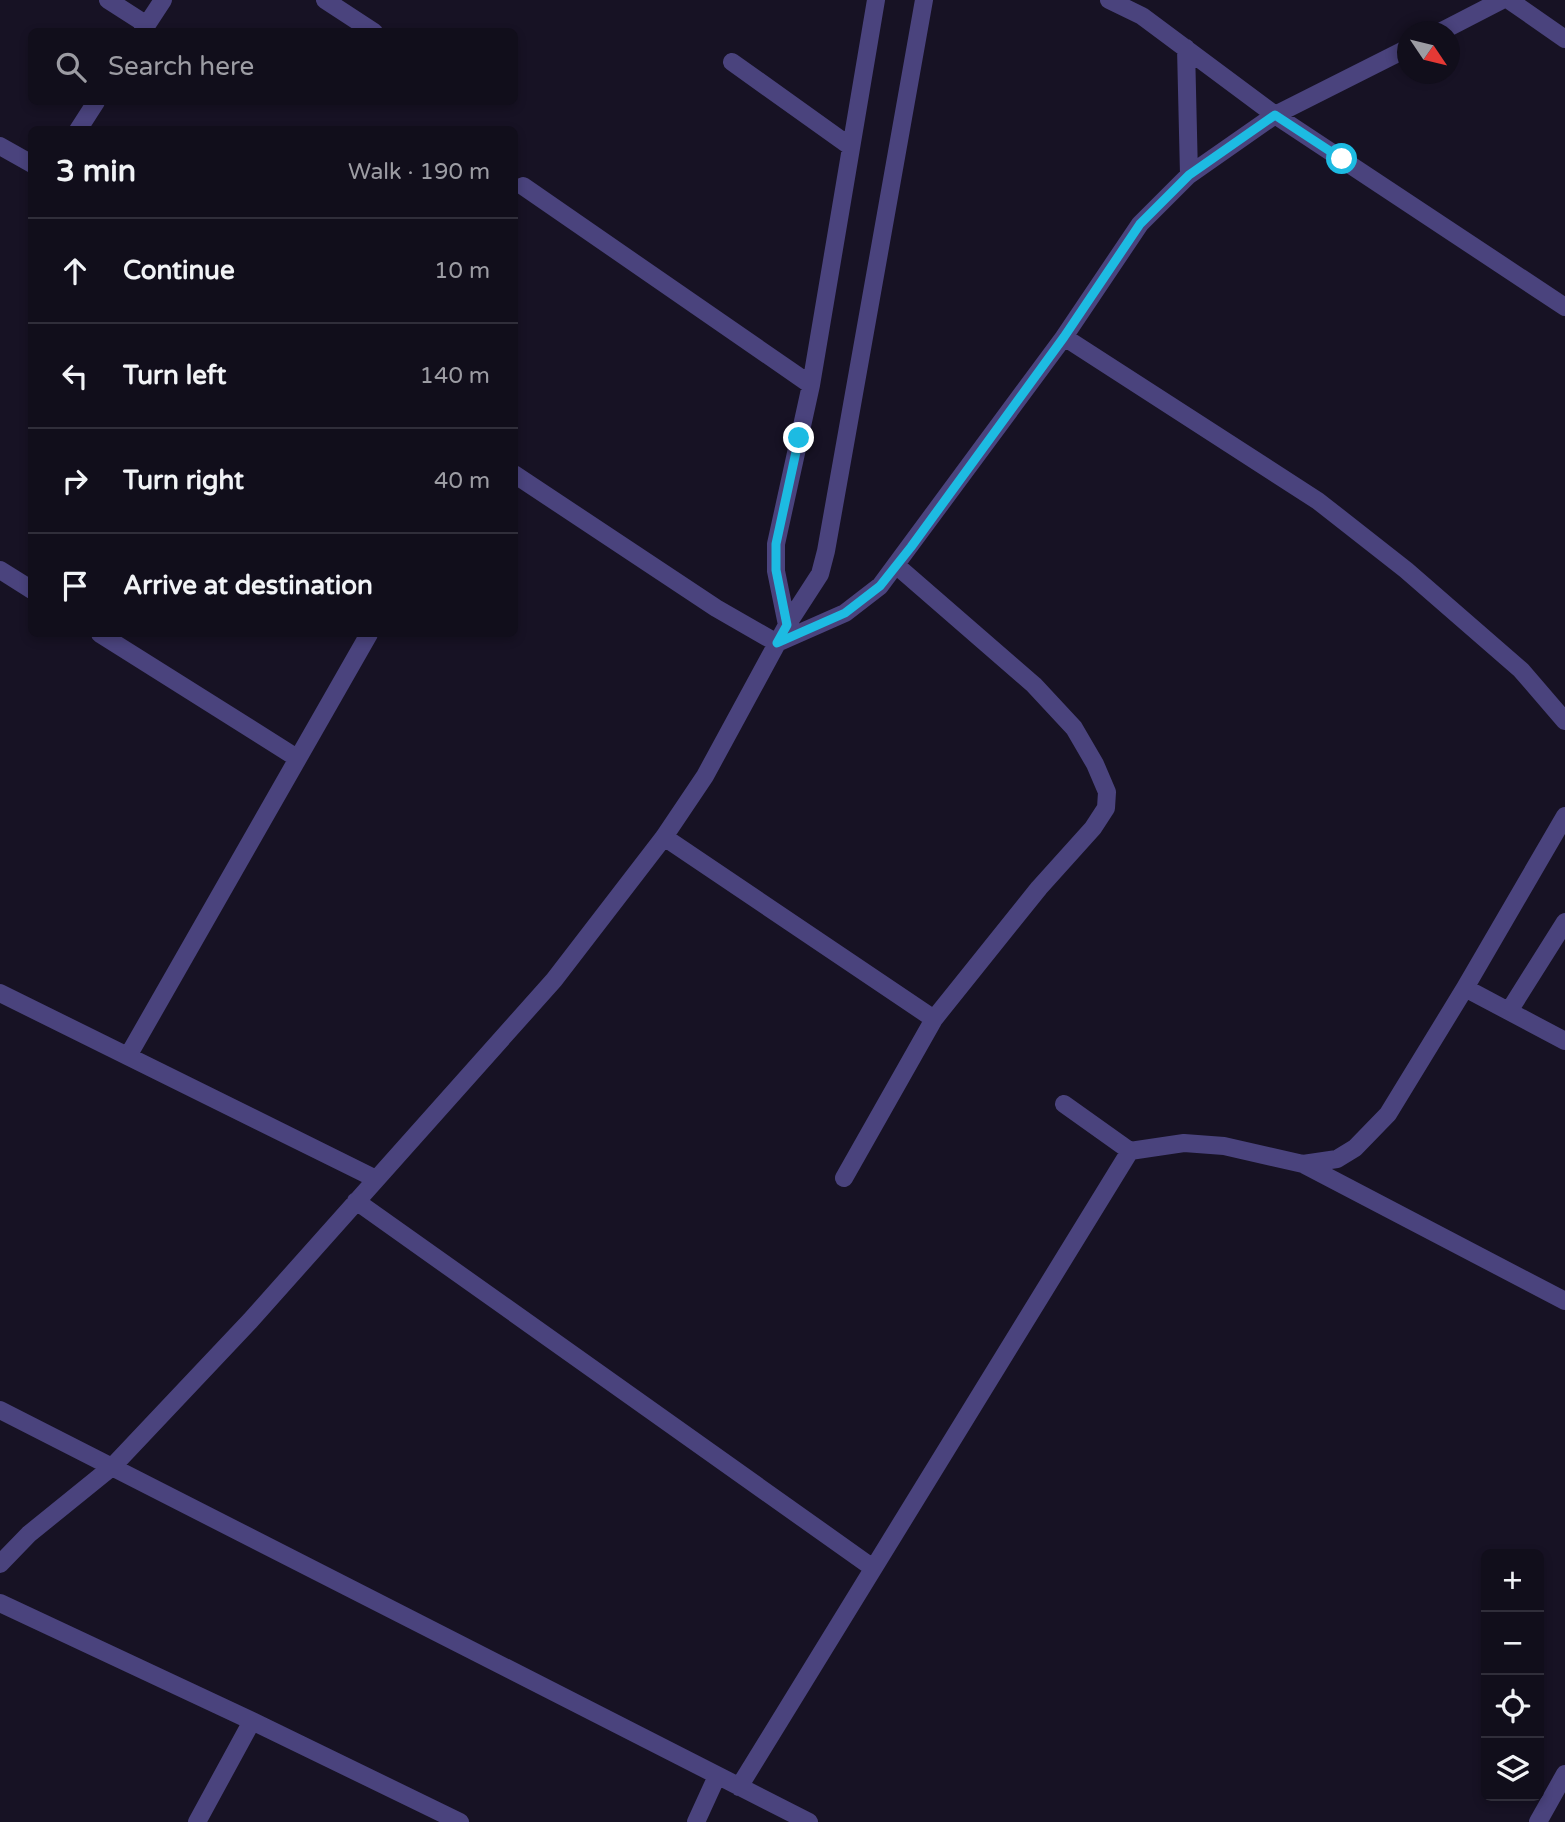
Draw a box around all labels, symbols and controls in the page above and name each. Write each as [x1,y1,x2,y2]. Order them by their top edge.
north arrow [1397,21,1460,84]
search box [28,28,518,105]
icon: search [52,48,90,86]
text: Search here [108,51,254,82]
route start [1326,143,1357,174]
text: 3 min [56,153,136,190]
text: Walk · 190 m [348,158,490,186]
icon: ahead [56,252,94,290]
text: Continue [123,255,235,286]
text: 10 m [434,257,490,285]
icon: left [56,357,94,395]
text: Turn left [123,360,226,391]
text: 140 m [420,362,490,390]
route end [783,422,814,453]
icon: right [56,462,94,500]
text: Turn right [123,465,244,496]
text: 40 m [434,467,490,495]
icon: arrive [56,567,94,605]
text: Arrive at destination [123,570,373,601]
map controls [1481,1549,1544,1801]
button: + [1481,1549,1544,1612]
button: − [1481,1612,1544,1675]
button: locate [1481,1675,1544,1738]
button: layers [1481,1738,1544,1801]

